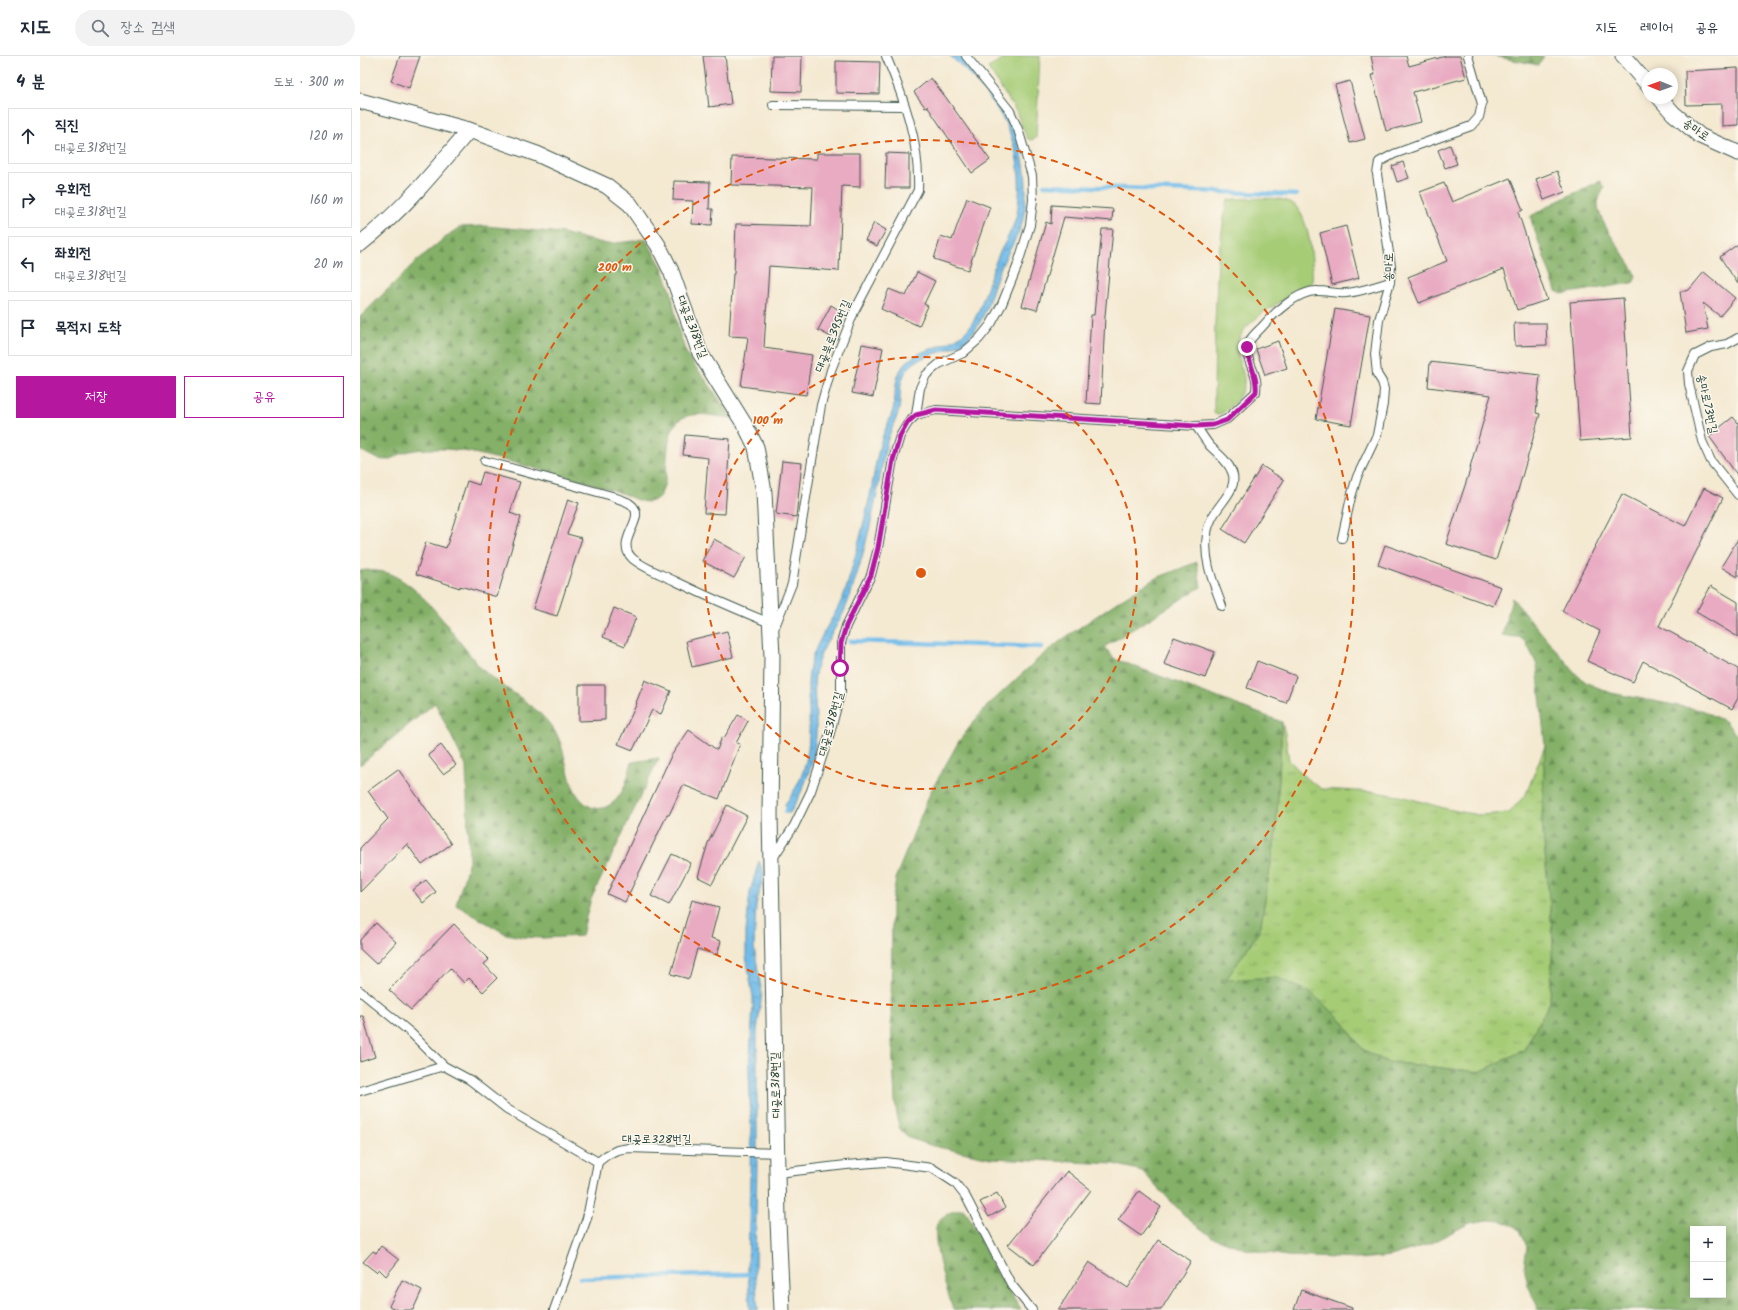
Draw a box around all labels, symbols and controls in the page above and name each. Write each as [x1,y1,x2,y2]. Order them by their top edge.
search box [75,10,355,46]
text: 지도 [20,13,51,43]
text: 장소 검색 [121,16,175,40]
icon: search [89,17,111,39]
text: 지도 [1595,17,1618,39]
text: 레이어 [1640,17,1673,39]
text: 공유 [1695,17,1718,39]
north arrow [1642,68,1678,104]
text: 4 분 [16,69,46,96]
text: 도보 · 300 m [274,72,344,93]
text: 직진 [55,114,79,138]
street label: 송마로 [1679,114,1713,146]
icon: ahead [17,125,39,147]
text: 120 m [309,126,343,147]
text: 대곶로318번길 [55,138,127,159]
text: 우회전 [55,178,91,202]
icon: right [17,189,39,211]
text: 160 m [310,190,343,211]
text: 대곶로318번길 [55,202,127,223]
text: 좌회전 [55,242,91,266]
street label: 송마로 [1379,252,1399,282]
icon: left [17,253,39,275]
text: 20 m [313,254,343,275]
text: 200 m [598,258,632,277]
text: 대곶로318번길 [55,266,127,287]
street label: 대곶로318번길 [671,293,713,362]
street label: 대곶북로395번길 [810,296,856,375]
text: 목적지 도착 [55,316,121,340]
icon: arrive [17,317,39,339]
route end [1238,338,1256,356]
street label: 송마로73번길 [1691,372,1723,436]
button: 저장 [16,376,176,418]
button: 공유 [184,376,344,418]
text: 100 m [753,411,783,430]
centre of rings [914,566,928,580]
route start [831,659,849,677]
street label: 대곶로318번길 [813,689,849,758]
street label: 대곶로318번길 [766,1051,786,1118]
street label: 대곶로328번길 [622,1130,692,1149]
map controls [1690,1226,1726,1298]
button: + [1690,1226,1726,1262]
button: − [1690,1262,1726,1298]

